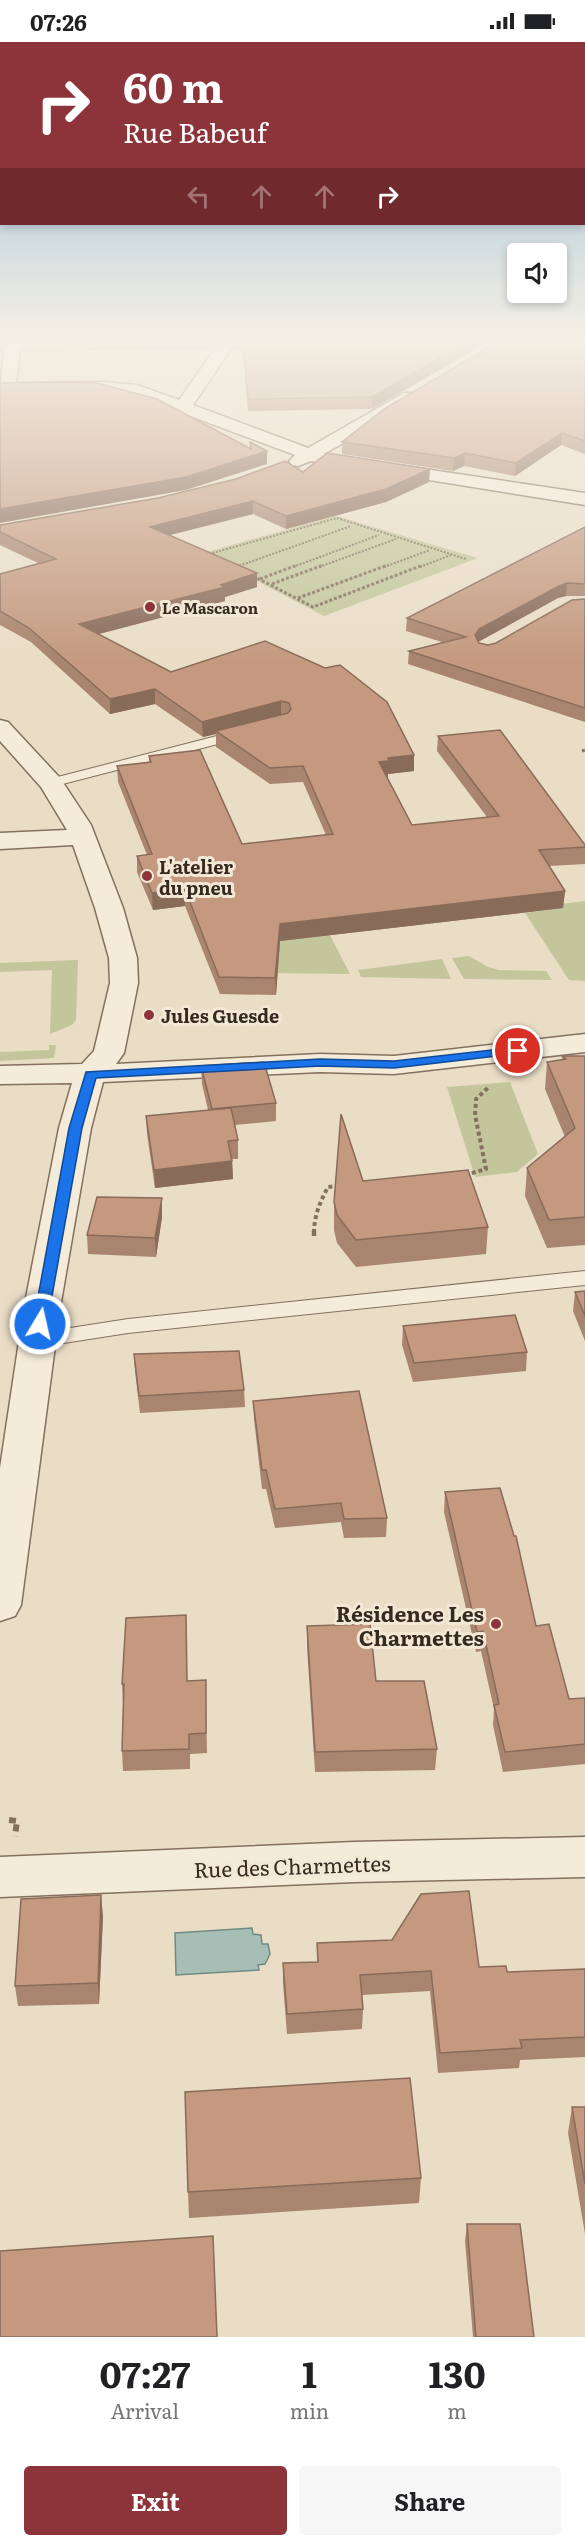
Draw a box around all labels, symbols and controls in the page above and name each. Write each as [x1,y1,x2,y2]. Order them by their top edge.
text: 07:26 [30,5,87,38]
text: 60 m [123,54,224,116]
icon: right [24,66,102,144]
text: Rue Babeuf [123,111,267,151]
icon: left [182,180,215,213]
icon: ahead [245,180,278,213]
icon: ahead [308,180,341,213]
icon: right [371,180,404,213]
map controls [507,243,567,303]
button: sound [507,243,567,303]
place label: Le Mascaron [162,596,259,619]
marker: Le Mascaron [143,600,157,614]
place label: L'atelier du pneu [159,853,233,901]
marker: L'atelier du pneu [140,869,154,883]
place label: Jules Guesde [161,1002,279,1029]
marker: Jules Guesde [142,1008,156,1022]
pin [492,1025,543,1076]
icon: arrive [501,1034,534,1067]
position arrow [8,1292,72,1356]
place label: Résidence Les Charmettes [336,1597,484,1652]
marker: Résidence Les Charmettes [489,1617,503,1631]
street label: Rue des Charmettes [193,1846,391,1884]
text: 07:27 [99,2346,190,2399]
text: 1 [302,2346,317,2399]
text: 130 [428,2346,486,2399]
text: Arrival [111,2395,179,2425]
text: min [290,2395,329,2425]
text: m [447,2395,467,2425]
button: Exit [24,2466,287,2535]
button: Share [299,2466,561,2535]

